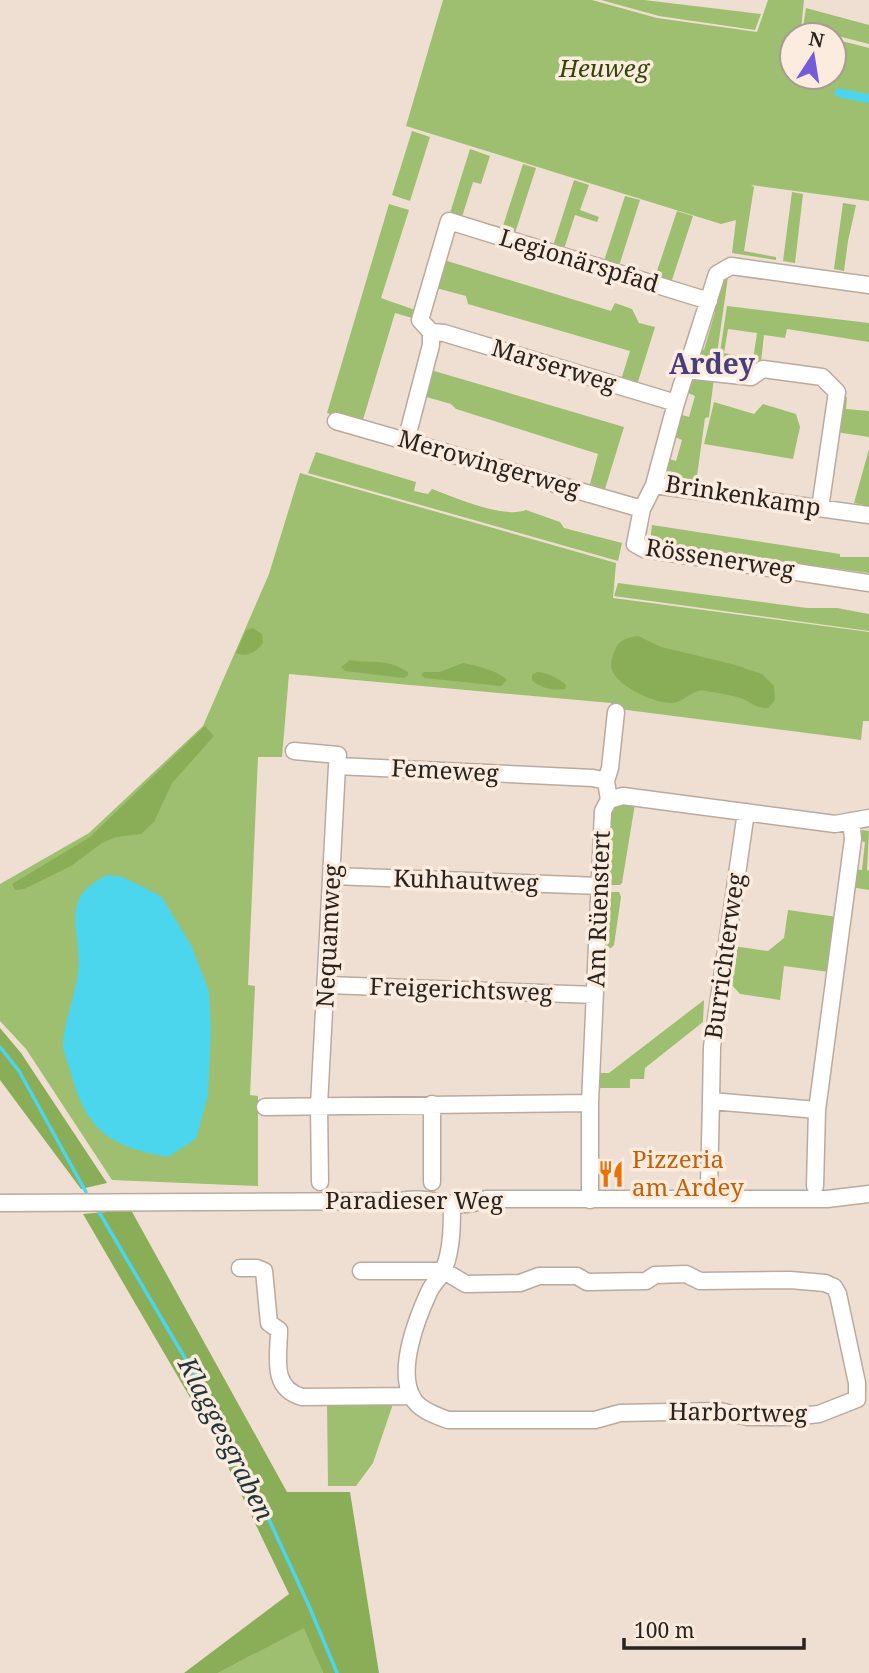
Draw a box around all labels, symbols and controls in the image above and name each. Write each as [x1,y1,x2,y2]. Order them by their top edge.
north arrow [778,21,848,91]
text: N [807,25,827,54]
park label: Heuweg [558,51,651,84]
street label: Legionärspfad [496,220,663,300]
street label: Marserweg [488,330,621,399]
district label: Ardey [669,344,756,382]
street label: Merowingerweg [395,421,584,504]
street label: Brinkenkamp [663,466,823,523]
street label: Rössenerweg [643,529,797,586]
street label: Femeweg [390,750,500,789]
street label: Am Rüenstert [578,830,617,988]
street label: Kuhhautweg [393,860,540,899]
street label: Nequamweg [307,863,348,1009]
street label: Burrichterweg [696,871,752,1041]
street label: Freigerichtsweg [369,969,553,1008]
place label: Pizzeria am Ardey [632,1142,744,1203]
restaurant icon: Pizzeria am Ardey [596,1159,626,1189]
street label: Paradieser Weg [325,1183,503,1216]
water label: Klaggesgraben [170,1350,284,1527]
street label: Harbortweg [668,1394,808,1429]
scale bar [624,1606,804,1650]
text: 100 m [634,1616,695,1644]

